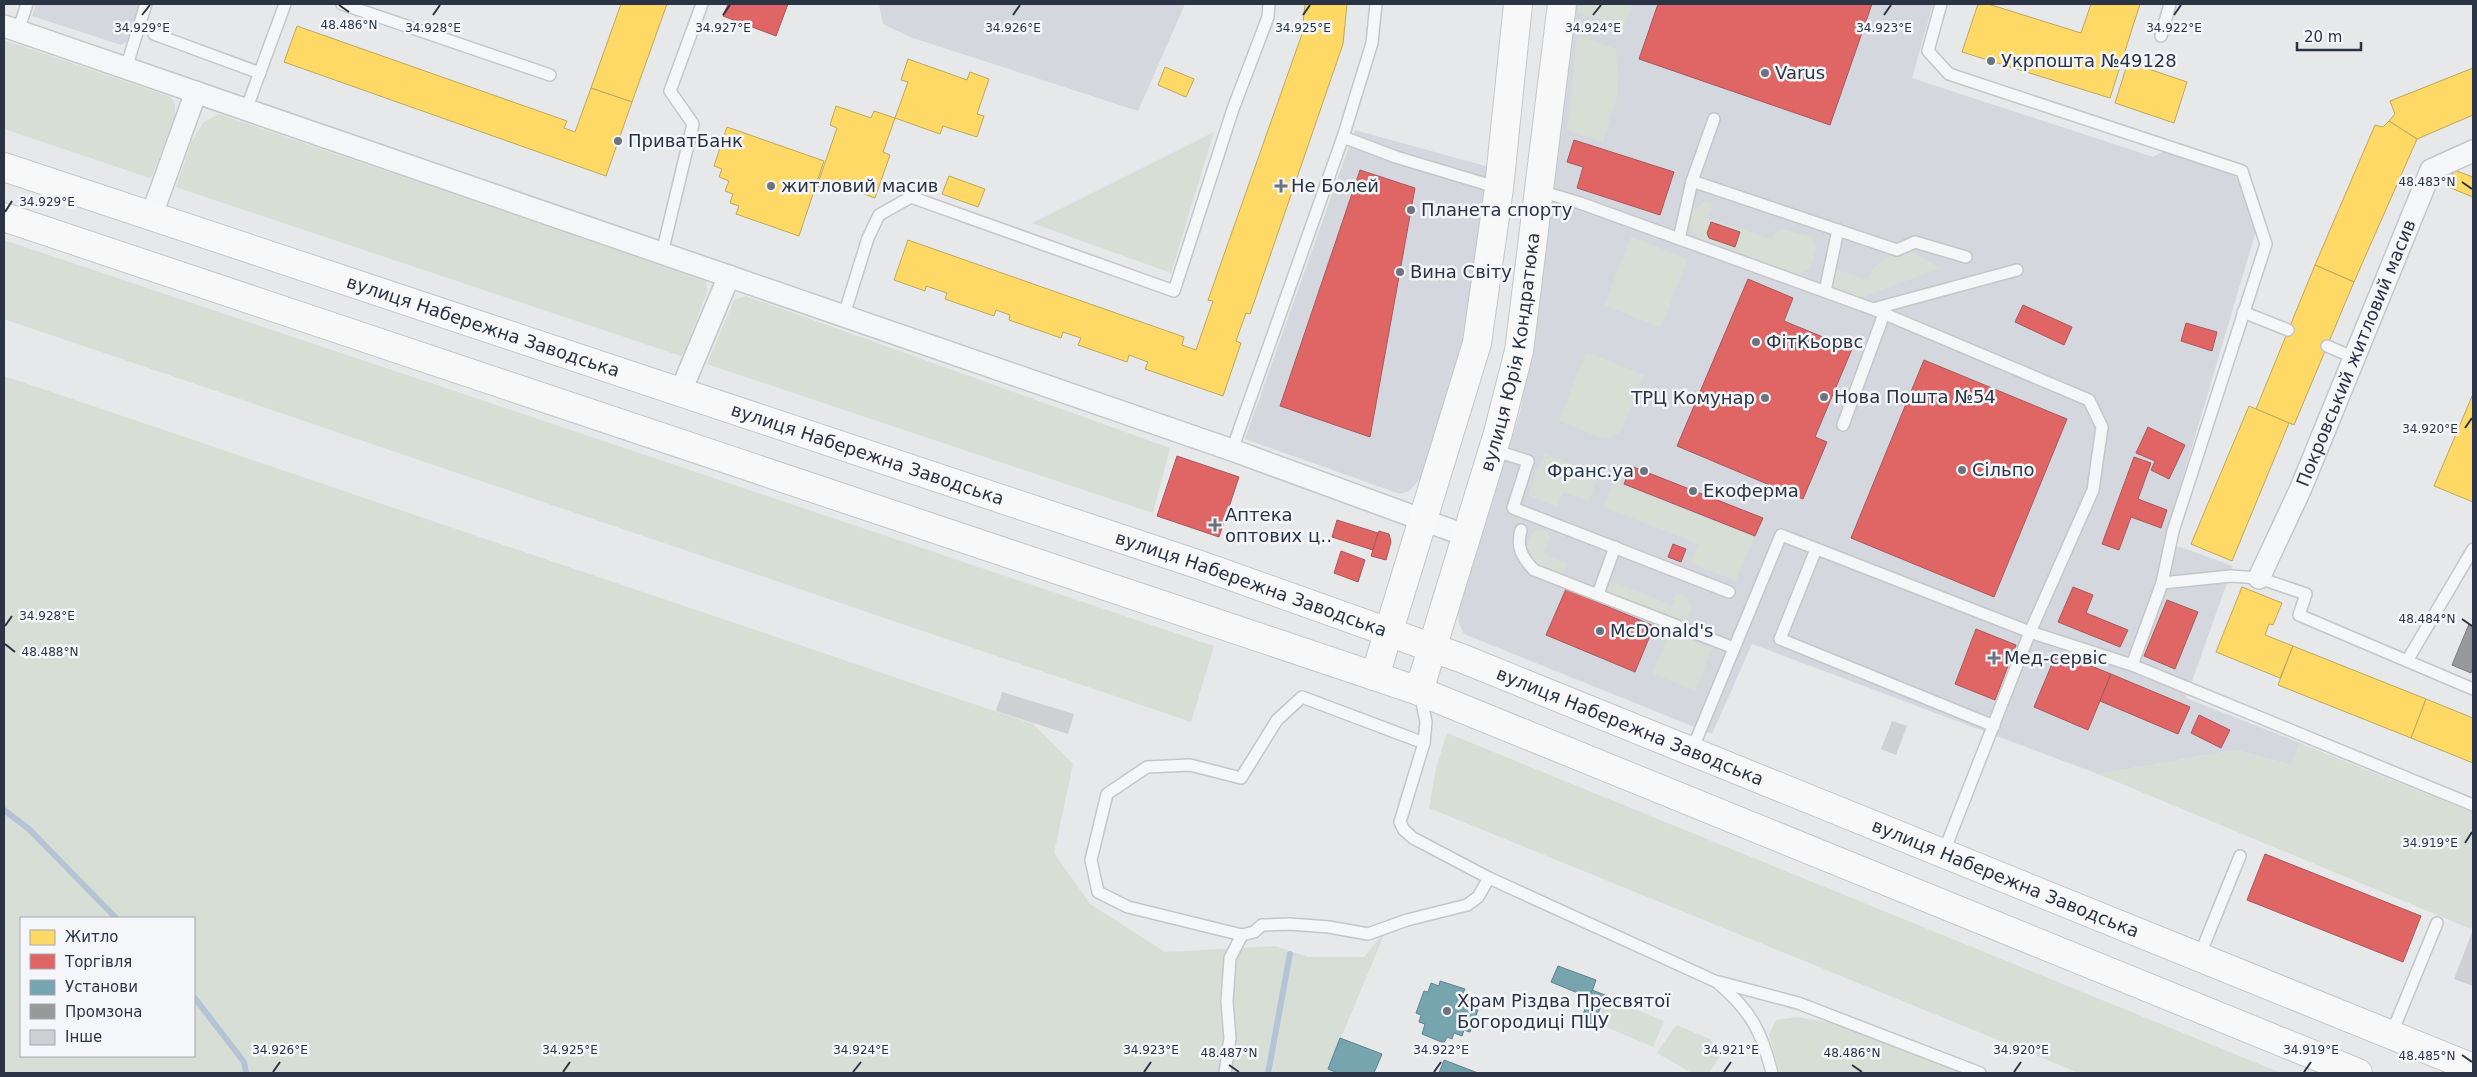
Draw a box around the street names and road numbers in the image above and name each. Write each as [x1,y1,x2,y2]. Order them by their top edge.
street label: Покровський житловий масив [2292,216,2420,490]
street label: вулиця Юрія Кондратюка [1476,231,1544,474]
street label: вулиця Набережна Заводська [344,271,623,381]
street label: вулиця Набережна Заводська [728,399,1007,509]
street label: вулиця Набережна Заводська [1113,527,1390,641]
street label: вулиця Набережна Заводська [1494,663,1767,790]
street label: вулиця Набережна Заводська [1869,815,2142,942]

